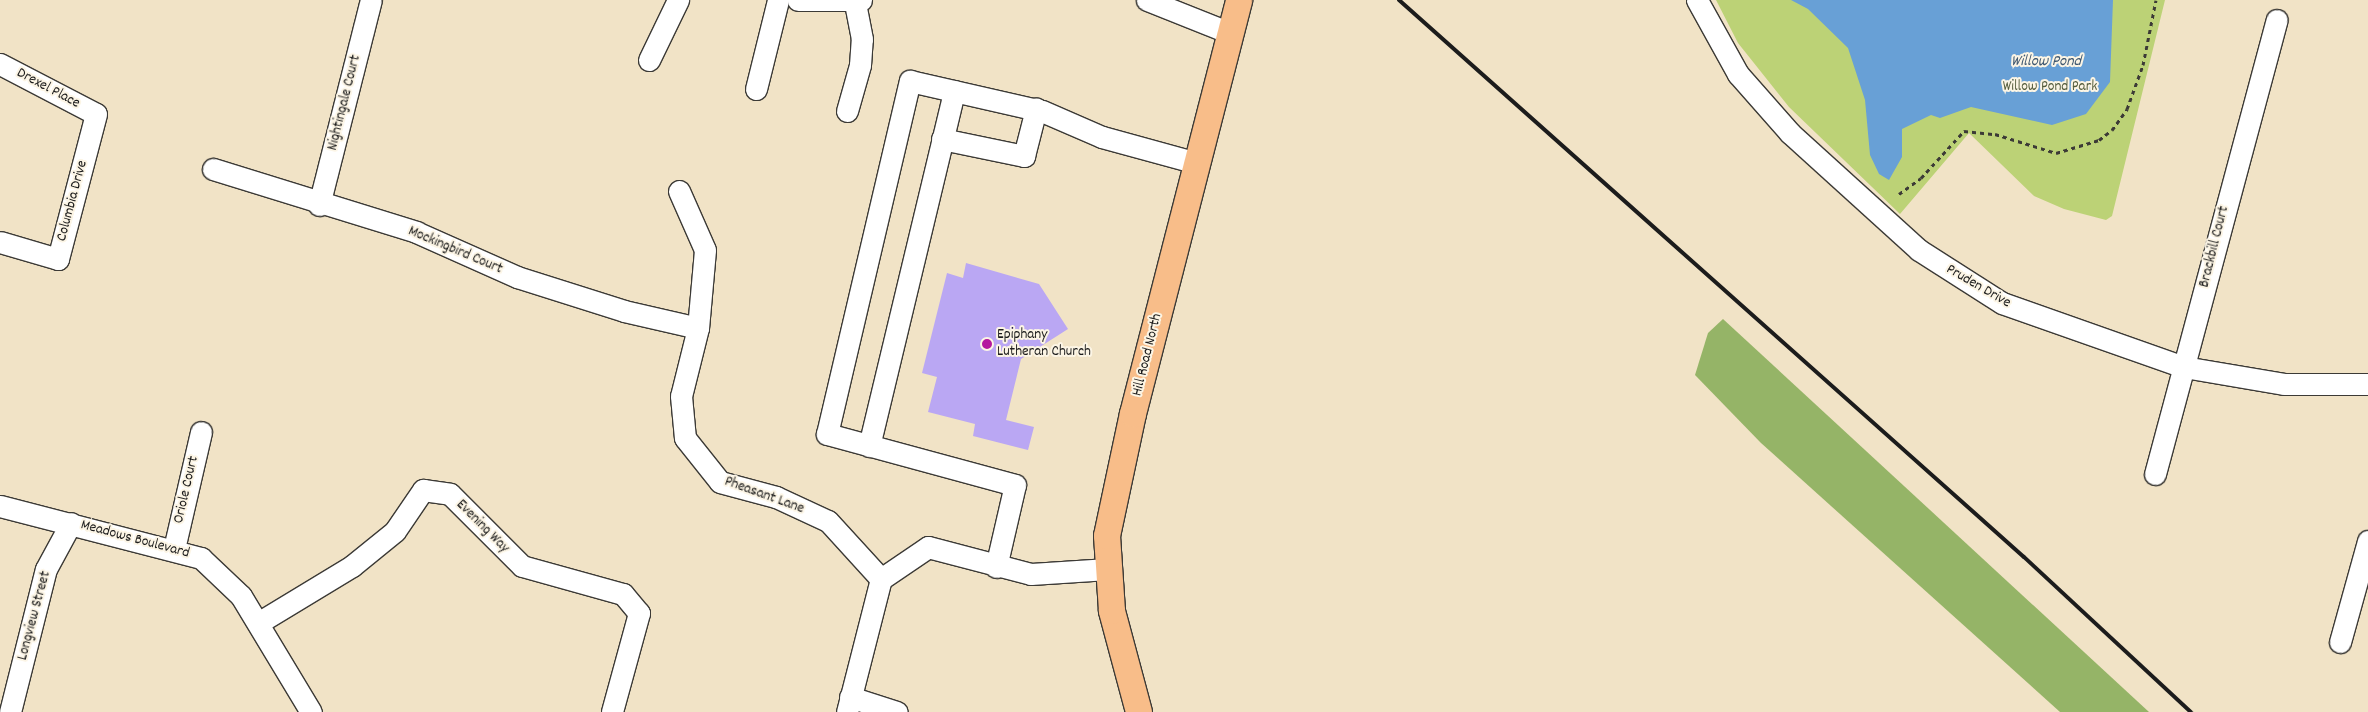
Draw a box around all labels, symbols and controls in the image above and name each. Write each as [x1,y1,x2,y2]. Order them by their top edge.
water label: Willow Pond [2011,52,2081,72]
street label: Nightingale Court [324,53,366,153]
street label: Drexel Place [13,65,83,113]
park label: Willow Pond Park [2003,79,2097,97]
street label: Columbia Drive [54,159,92,243]
street label: Brackbill Court [2196,204,2234,290]
street label: Mockingbird Court [405,223,505,279]
street label: Pruden Drive [1942,261,2014,313]
street label: Hill Road North [1129,312,1167,398]
place label: Epiphany Lutheran Church [997,326,1091,361]
marker: Epiphany Lutheran Church [981,338,993,350]
street label: Oriole Court [170,454,204,526]
street label: Pheasant Lane [722,473,806,519]
street label: Evening Way [452,497,512,557]
street label: Meadows Boulevard [79,517,191,563]
street label: Longview Street [14,570,56,662]

